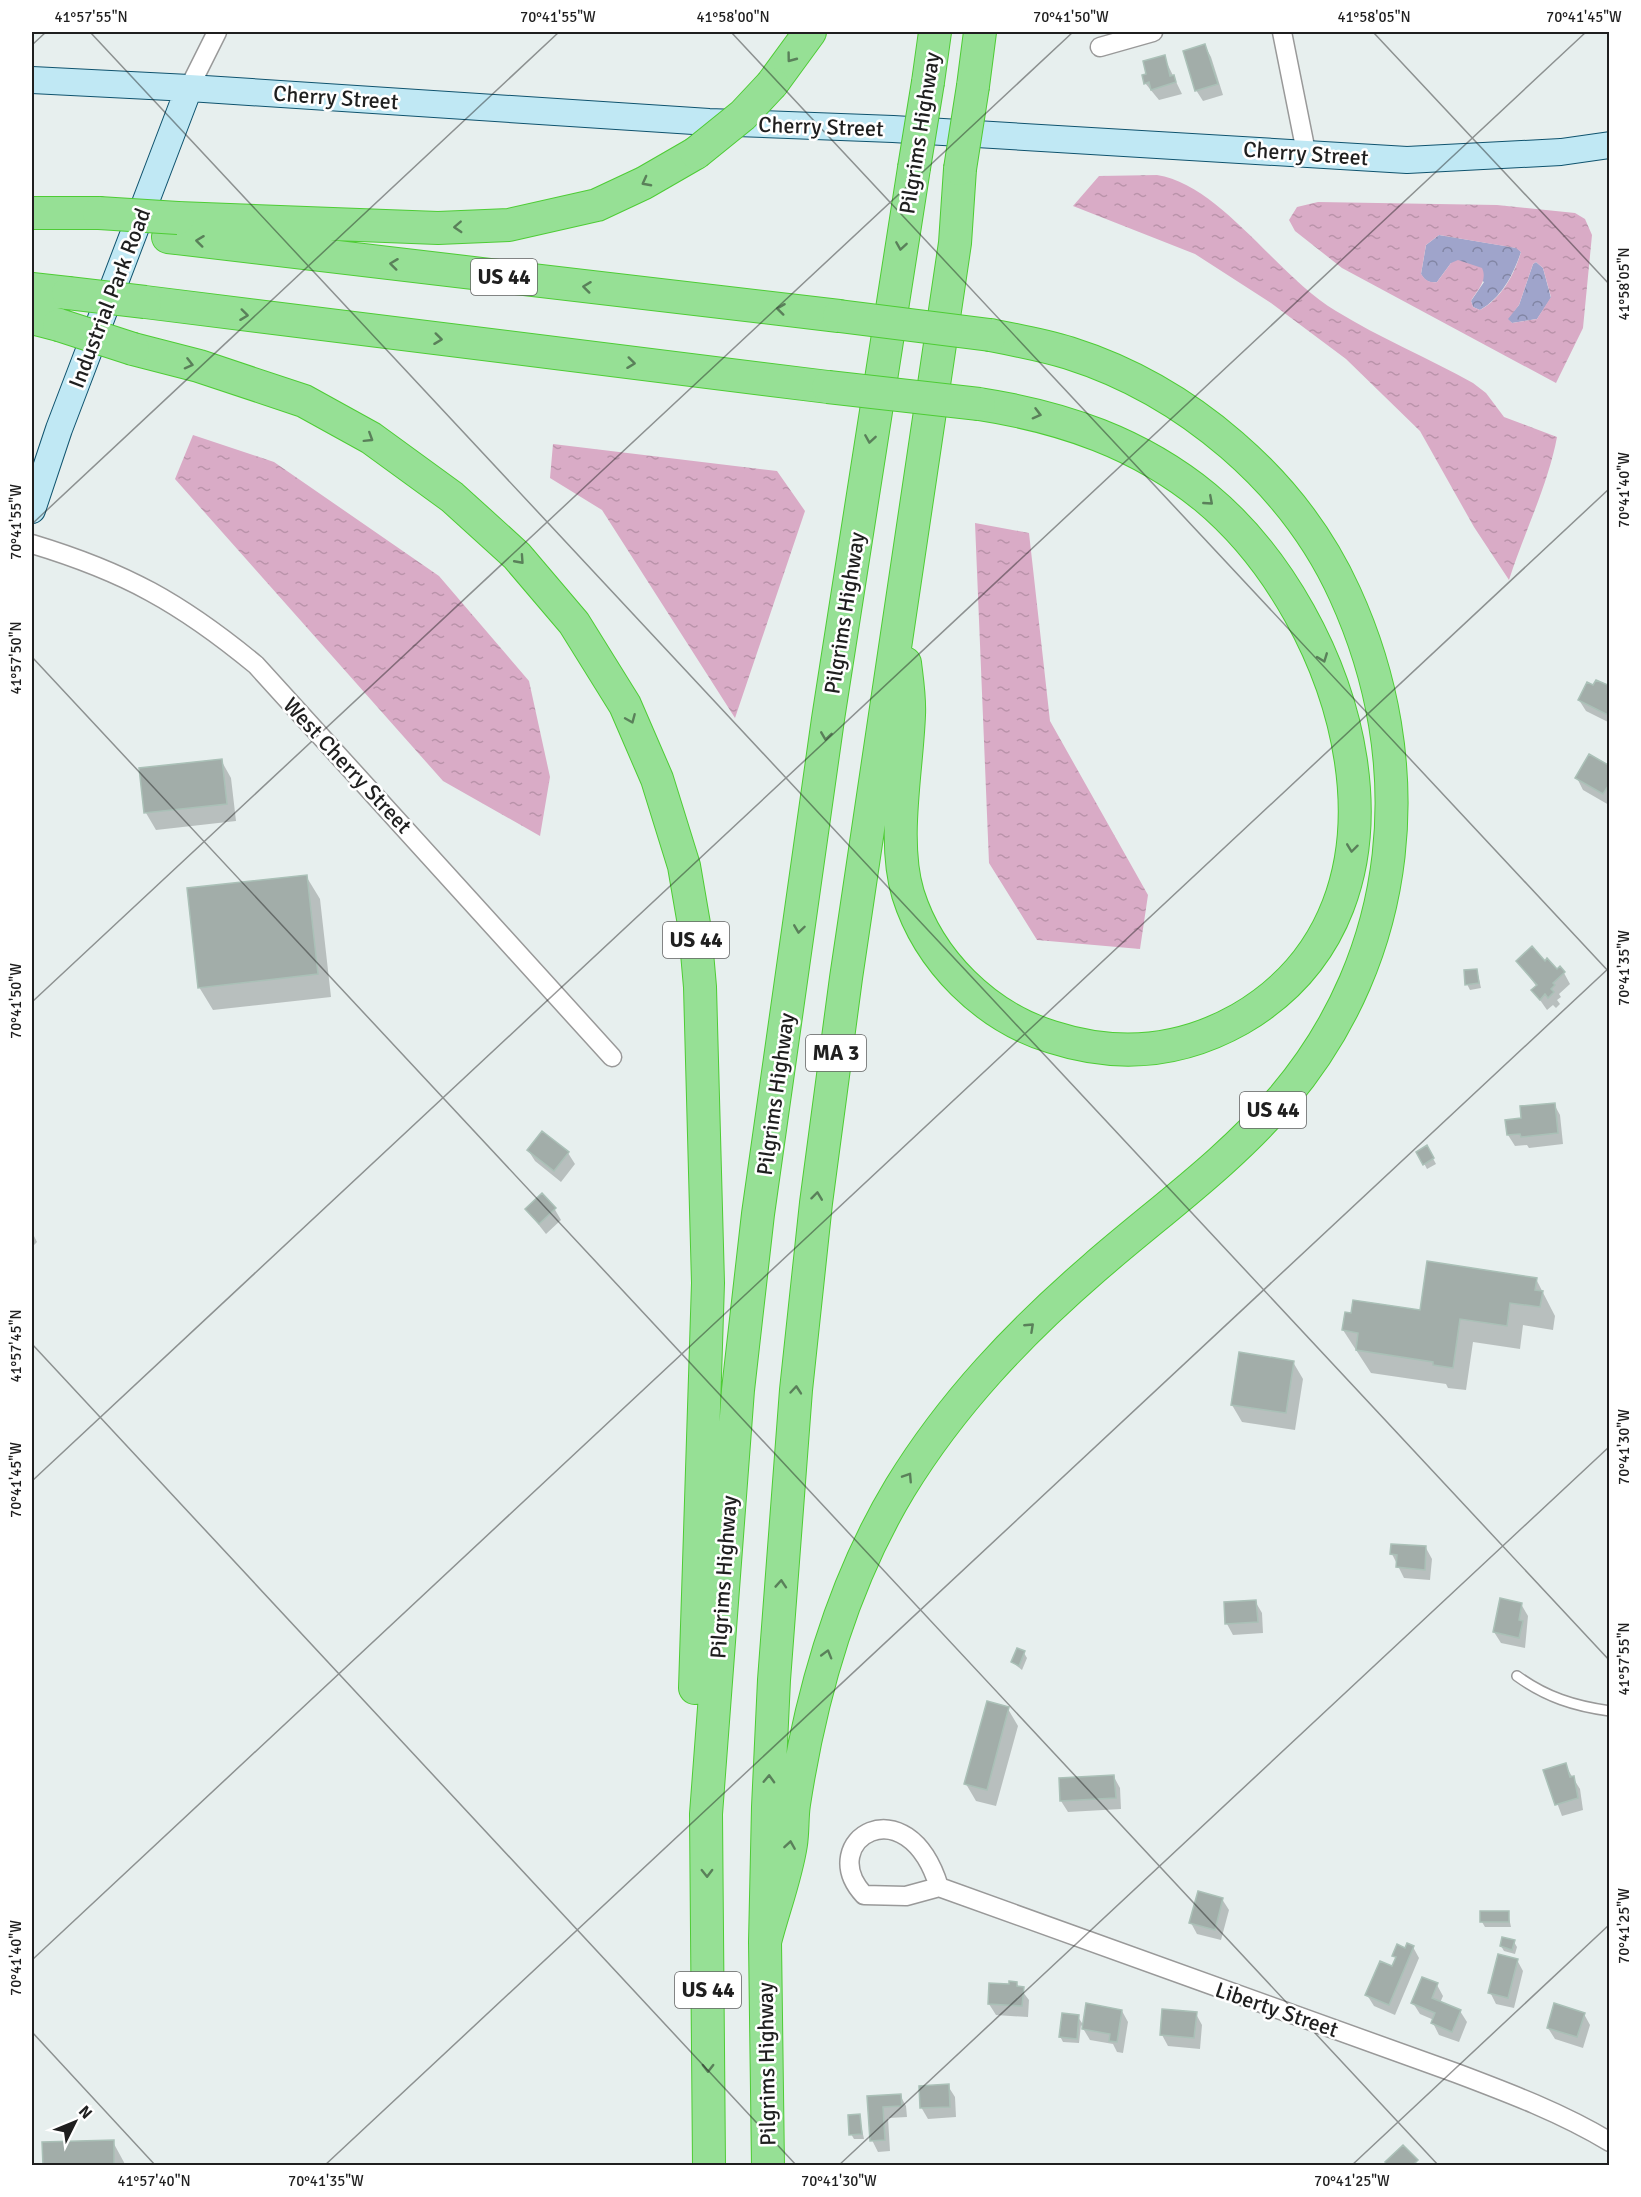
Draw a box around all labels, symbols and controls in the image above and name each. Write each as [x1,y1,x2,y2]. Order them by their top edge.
text: 41°57'55"N [54,8,128,26]
text: 70°41'55"W [520,8,596,26]
text: 41°58'00"N [696,8,770,26]
text: 70°41'50"W [1033,8,1109,26]
text: 41°58'05"N [1337,8,1411,26]
text: 70°41'45"W [1546,8,1622,26]
street label: Pilgrims Highway [893,49,946,216]
one-way arrow [788,52,799,63]
street label: Cherry Street [272,80,400,115]
street label: Cherry Street [758,111,884,142]
street label: Cherry Street [1242,136,1370,171]
one-way arrow [641,175,652,186]
street label: Industrial Park Road [63,204,156,392]
one-way arrow [454,221,463,234]
one-way arrow [195,235,205,248]
one-way arrow [896,242,908,251]
text: 41°58'05"N [1615,247,1633,321]
one-way arrow [389,258,398,271]
road number: US 44 [471,259,537,295]
one-way arrow [583,281,592,293]
one-way arrow [776,304,786,316]
one-way arrow [240,308,249,320]
one-way arrow [433,332,443,344]
one-way arrow [184,356,194,369]
one-way arrow [627,356,636,368]
one-way arrow [1032,407,1042,420]
one-way arrow [363,430,373,442]
one-way arrow [865,434,877,444]
text: 70°41'40"W [1615,452,1633,528]
text: 70°41'55"W [7,484,25,560]
one-way arrow [1202,494,1213,505]
street label: Pilgrims Highway [818,529,871,696]
one-way arrow [513,553,524,564]
text: 41°57'50"N [7,621,25,695]
one-way arrow [1316,652,1328,663]
street label: West Cherry Street [278,692,418,839]
one-way arrow [624,713,636,724]
one-way arrow [821,731,833,740]
one-way arrow [1346,844,1358,853]
road number: US 44 [663,922,729,958]
one-way arrow [793,924,805,933]
text: 70°41'35"W [1615,930,1633,1006]
text: 70°41'50"W [7,963,25,1039]
street label: Pilgrims Highway [751,1010,800,1177]
road number: MA 3 [806,1035,866,1071]
road number: US 44 [1240,1092,1306,1128]
one-way arrow [810,1191,823,1201]
text: 41°57'45"N [7,1309,25,1383]
one-way arrow [1023,1323,1034,1334]
one-way arrow [789,1385,802,1394]
text: 70°41'30"W [1615,1409,1633,1485]
text: 70°41'45"W [7,1442,25,1518]
one-way arrow [900,1473,912,1483]
street label: Pilgrims Highway [704,1494,743,1660]
one-way arrow [774,1580,787,1589]
text: 41°57'55"N [1615,1622,1633,1696]
one-way arrow [820,1649,832,1660]
one-way arrow [763,1774,776,1783]
one-way arrow [783,1840,795,1850]
one-way arrow [701,1868,713,1877]
text: 70°41'25"W [1615,1888,1633,1964]
text: 70°41'40"W [7,1920,25,1996]
road number: US 44 [675,1972,741,2008]
street label: Liberty Street [1212,1976,1342,2043]
street label: Pilgrims Highway [752,1981,781,2146]
one-way arrow [702,2063,714,2072]
north arrow [45,2092,105,2152]
text: N [74,2102,96,2123]
text: 41°57'40"N [117,2172,191,2190]
text: 70°41'35"W [288,2172,364,2190]
text: 70°41'30"W [801,2172,877,2190]
text: 70°41'25"W [1314,2172,1390,2190]

